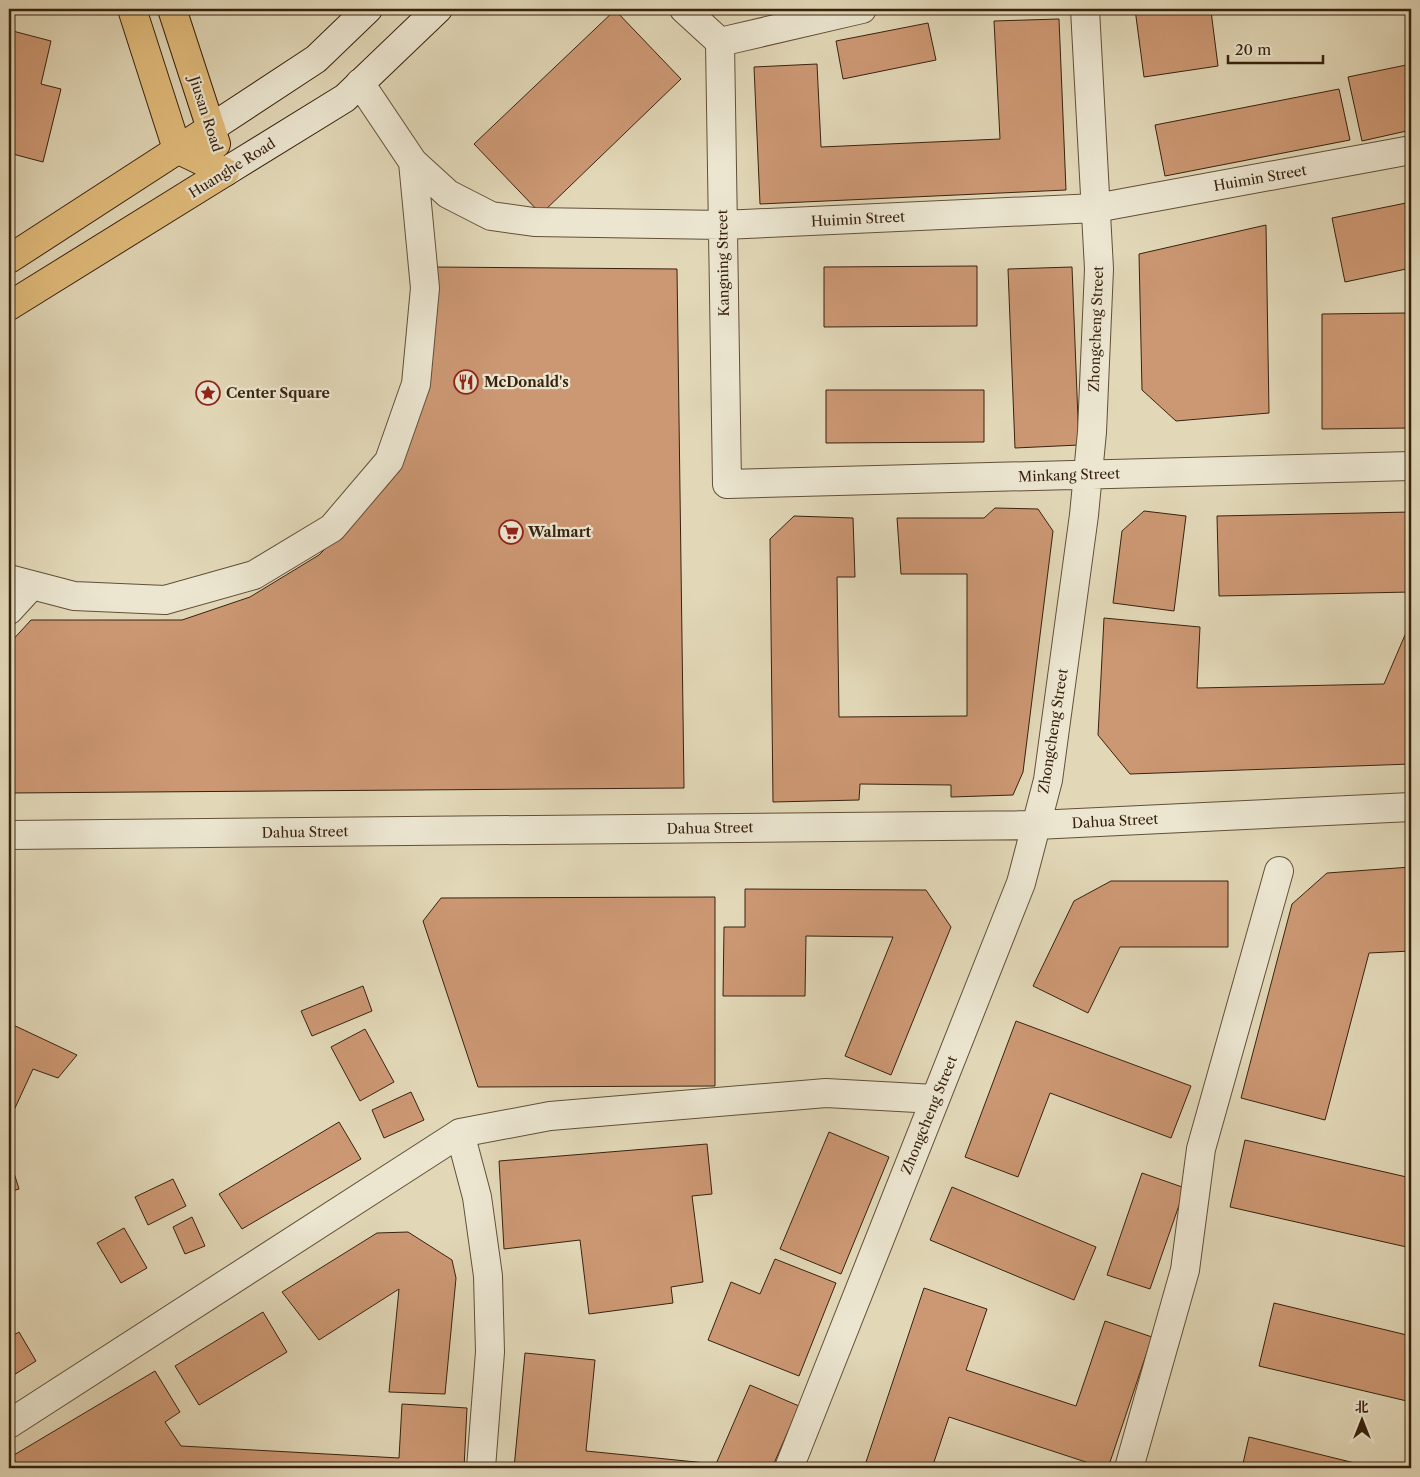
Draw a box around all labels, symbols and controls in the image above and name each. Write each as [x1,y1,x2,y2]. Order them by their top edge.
scale bar [1228,32,1322,64]
text: 20 m [1235,40,1271,59]
street label: Jiusan Road [185,72,227,155]
street label: Huanghe Road [185,134,279,202]
street label: Huimin Street [1212,161,1308,195]
street label: Huimin Street [811,208,906,230]
street label: Kangning Street [713,209,733,317]
street label: Zhongcheng Street [1085,265,1107,392]
restaurant icon: McDonald's [453,369,479,395]
place label: McDonald's [484,373,569,391]
place icon: Center Square [195,380,221,406]
place label: Center Square [226,384,330,402]
street label: Minkang Street [1018,464,1120,486]
supermarket icon: Walmart [498,519,524,545]
place label: Walmart [527,523,591,541]
street label: Zhongcheng Street [1034,667,1072,795]
street label: Dahua Street [1071,810,1159,832]
street label: Dahua Street [666,818,754,838]
street label: Dahua Street [261,822,349,842]
street label: Zhongcheng Street [897,1053,961,1177]
north arrow [1338,1394,1388,1444]
text: 北 [1355,1398,1369,1416]

